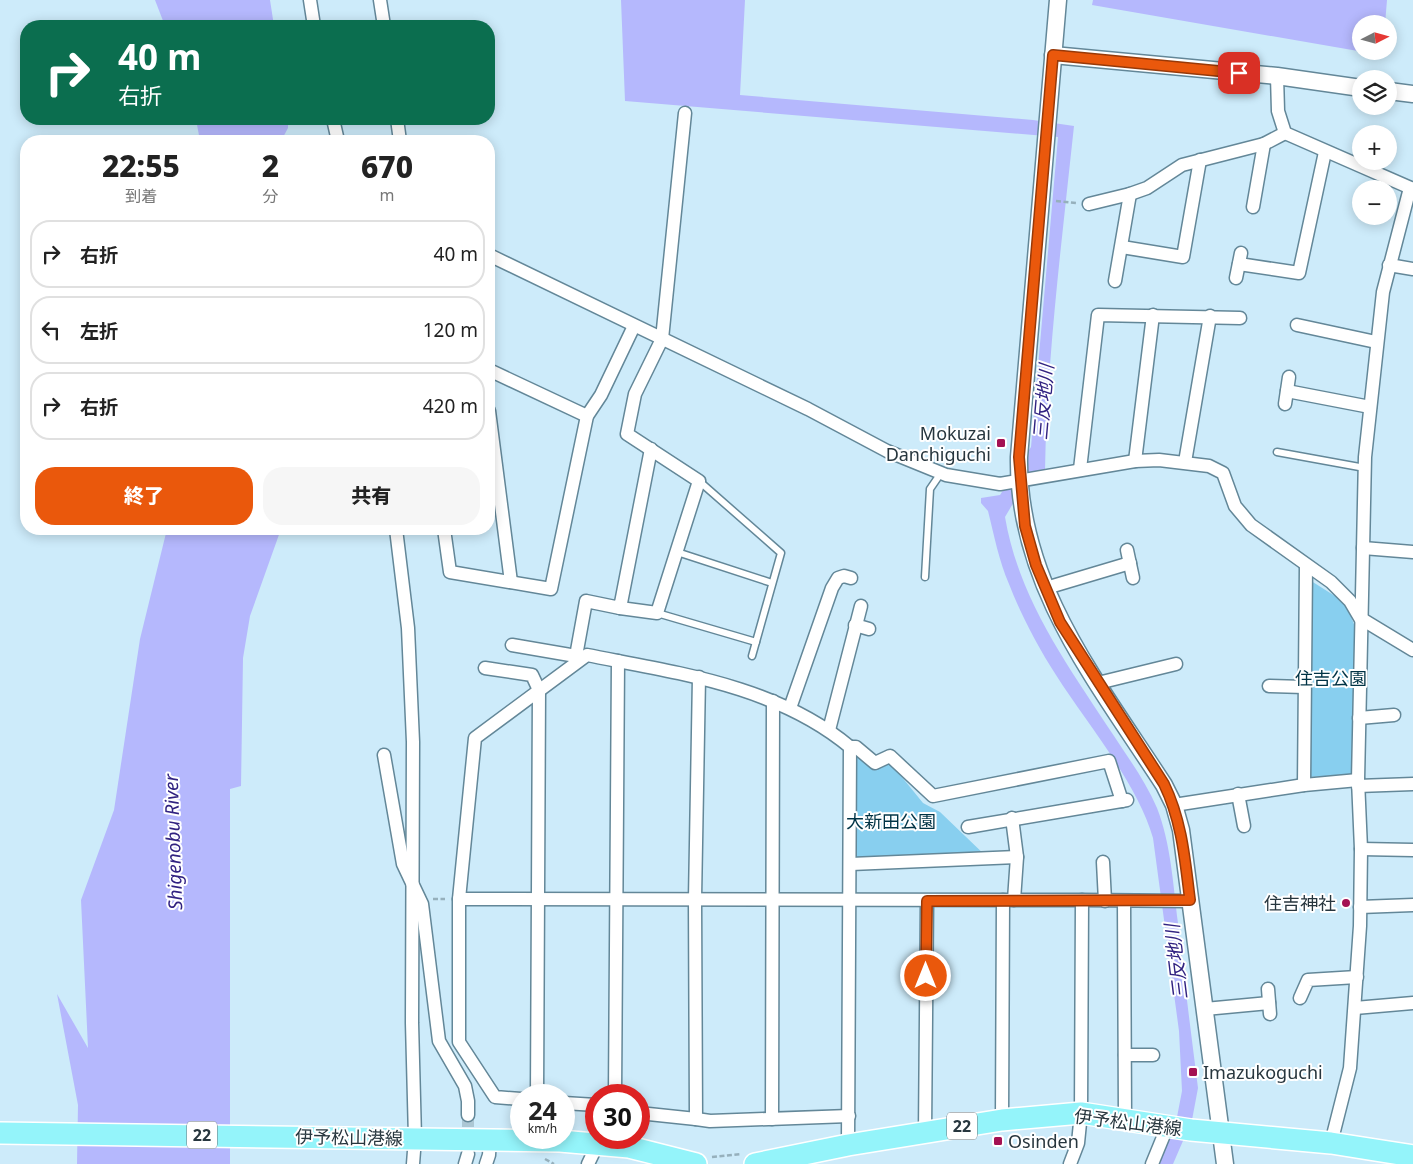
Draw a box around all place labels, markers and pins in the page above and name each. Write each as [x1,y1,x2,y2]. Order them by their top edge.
pin [1218,52,1260,94]
place label: Mokuzai Danchiguchi [886,421,991,466]
marker: Mokuzai Danchiguchi [995,437,1007,449]
place label: 住吉神社 [1264,891,1336,915]
marker: 住吉神社 [1340,897,1352,909]
place label: Imazukoguchi [1203,1060,1323,1084]
marker: Imazukoguchi [1187,1066,1199,1078]
place label: Osinden [1008,1129,1079,1153]
marker: Osinden [992,1135,1004,1147]

